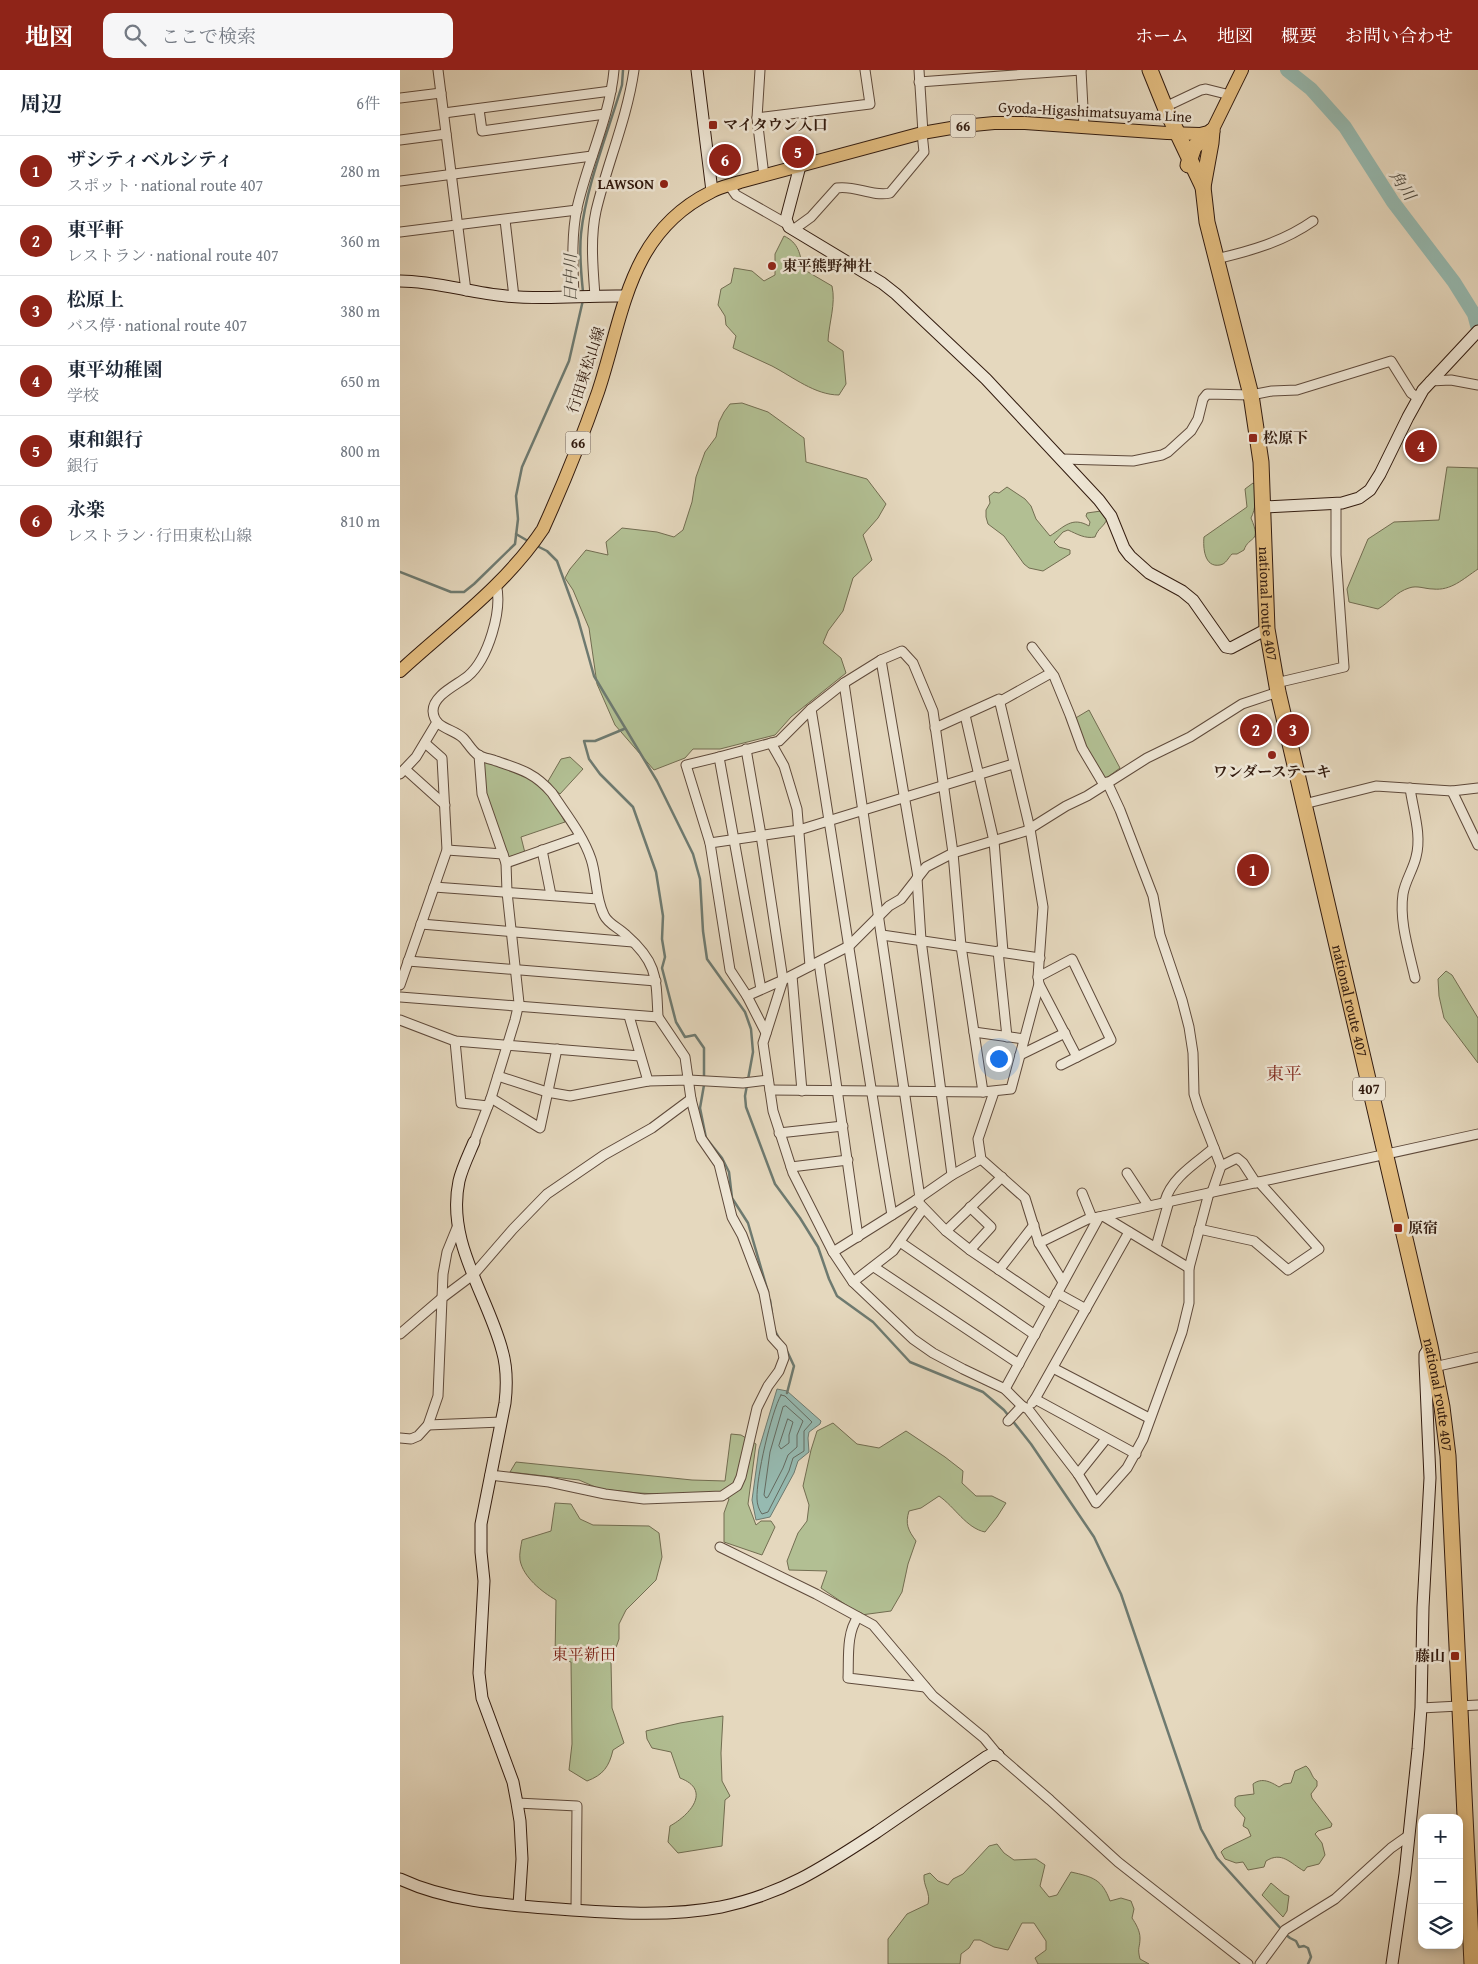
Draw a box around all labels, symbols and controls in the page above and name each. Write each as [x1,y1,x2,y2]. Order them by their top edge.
search box [103,13,453,58]
text: 地図 [25,19,73,54]
icon: search [121,21,149,49]
text: ここで検索 [161,22,256,50]
text: ホーム [1135,22,1189,49]
text: 地図 [1217,22,1253,49]
text: 概要 [1281,22,1317,49]
text: お問い合わせ [1345,22,1453,49]
text: 周辺 [20,88,62,119]
text: 6件 [356,91,380,115]
street label: Gyoda-Higashimatsuyama Line [998,96,1192,127]
place label: マイタウン入口 [723,114,828,135]
road number: 66 [950,114,976,138]
marker: マイタウン入口 [707,119,719,131]
pin: 5 [782,133,814,171]
pin: 6 [709,141,741,179]
text: ザシティベルシティ [67,145,234,173]
text: 1 [32,159,40,183]
text: 280 m [340,159,380,183]
water label: 角川 [1384,165,1423,207]
text: スポット · national route 407 [67,173,263,197]
place label: LAWSON [597,173,654,194]
marker: LAWSON [658,178,670,190]
text: 東平軒 [67,215,124,243]
text: 2 [32,229,40,253]
text: 360 m [340,229,380,253]
text: レストラン · national route 407 [67,243,279,267]
water label: 日中川 [558,252,582,302]
place label: 東平熊野神社 [782,255,872,276]
marker: 東平熊野神社 [766,260,778,272]
text: 松原上 [67,285,124,313]
text: 3 [32,299,40,323]
text: 380 m [340,299,380,323]
text: バス停 · national route 407 [67,313,247,337]
street label: 行田東松山線 [562,324,609,416]
text: 東平幼稚園 [67,355,162,383]
text: 4 [32,369,40,393]
text: 650 m [340,369,380,393]
text: 学校 [67,383,99,407]
text: 東和銀行 [67,425,143,453]
place label: 松原下 [1263,427,1308,448]
pin: 4 [1405,427,1437,465]
road number: 66 [566,432,590,454]
marker: 松原下 [1247,432,1259,444]
text: 5 [32,439,40,463]
text: 800 m [340,439,380,463]
text: 銀行 [67,453,99,477]
text: 永楽 [67,495,105,523]
text: 6 [32,509,40,533]
text: 810 m [340,509,380,533]
text: レストラン · 行田東松山線 [67,523,252,547]
street label: national route 407 [1254,546,1283,663]
pin: 2 [1240,711,1272,749]
pin: 3 [1277,711,1309,749]
marker: ワンダーステーキ [1266,749,1278,761]
place label: ワンダーステーキ [1213,761,1331,782]
pin: 1 [1237,851,1269,889]
street label: national route 407 [1327,942,1373,1059]
your location [986,1046,1012,1072]
district label: 東平 [1266,1060,1302,1087]
road number: 407 [1353,1078,1385,1100]
place label: 原宿 [1408,1217,1438,1238]
marker: 原宿 [1392,1222,1404,1234]
street label: national route 407 [1418,1336,1458,1453]
district label: 東平新田 [552,1642,616,1666]
place label: 藤山 [1415,1645,1445,1666]
marker: 藤山 [1449,1650,1461,1662]
map controls [1418,1814,1463,1949]
button: + [1418,1814,1463,1859]
button: − [1418,1859,1463,1904]
button: layers [1418,1904,1463,1949]

